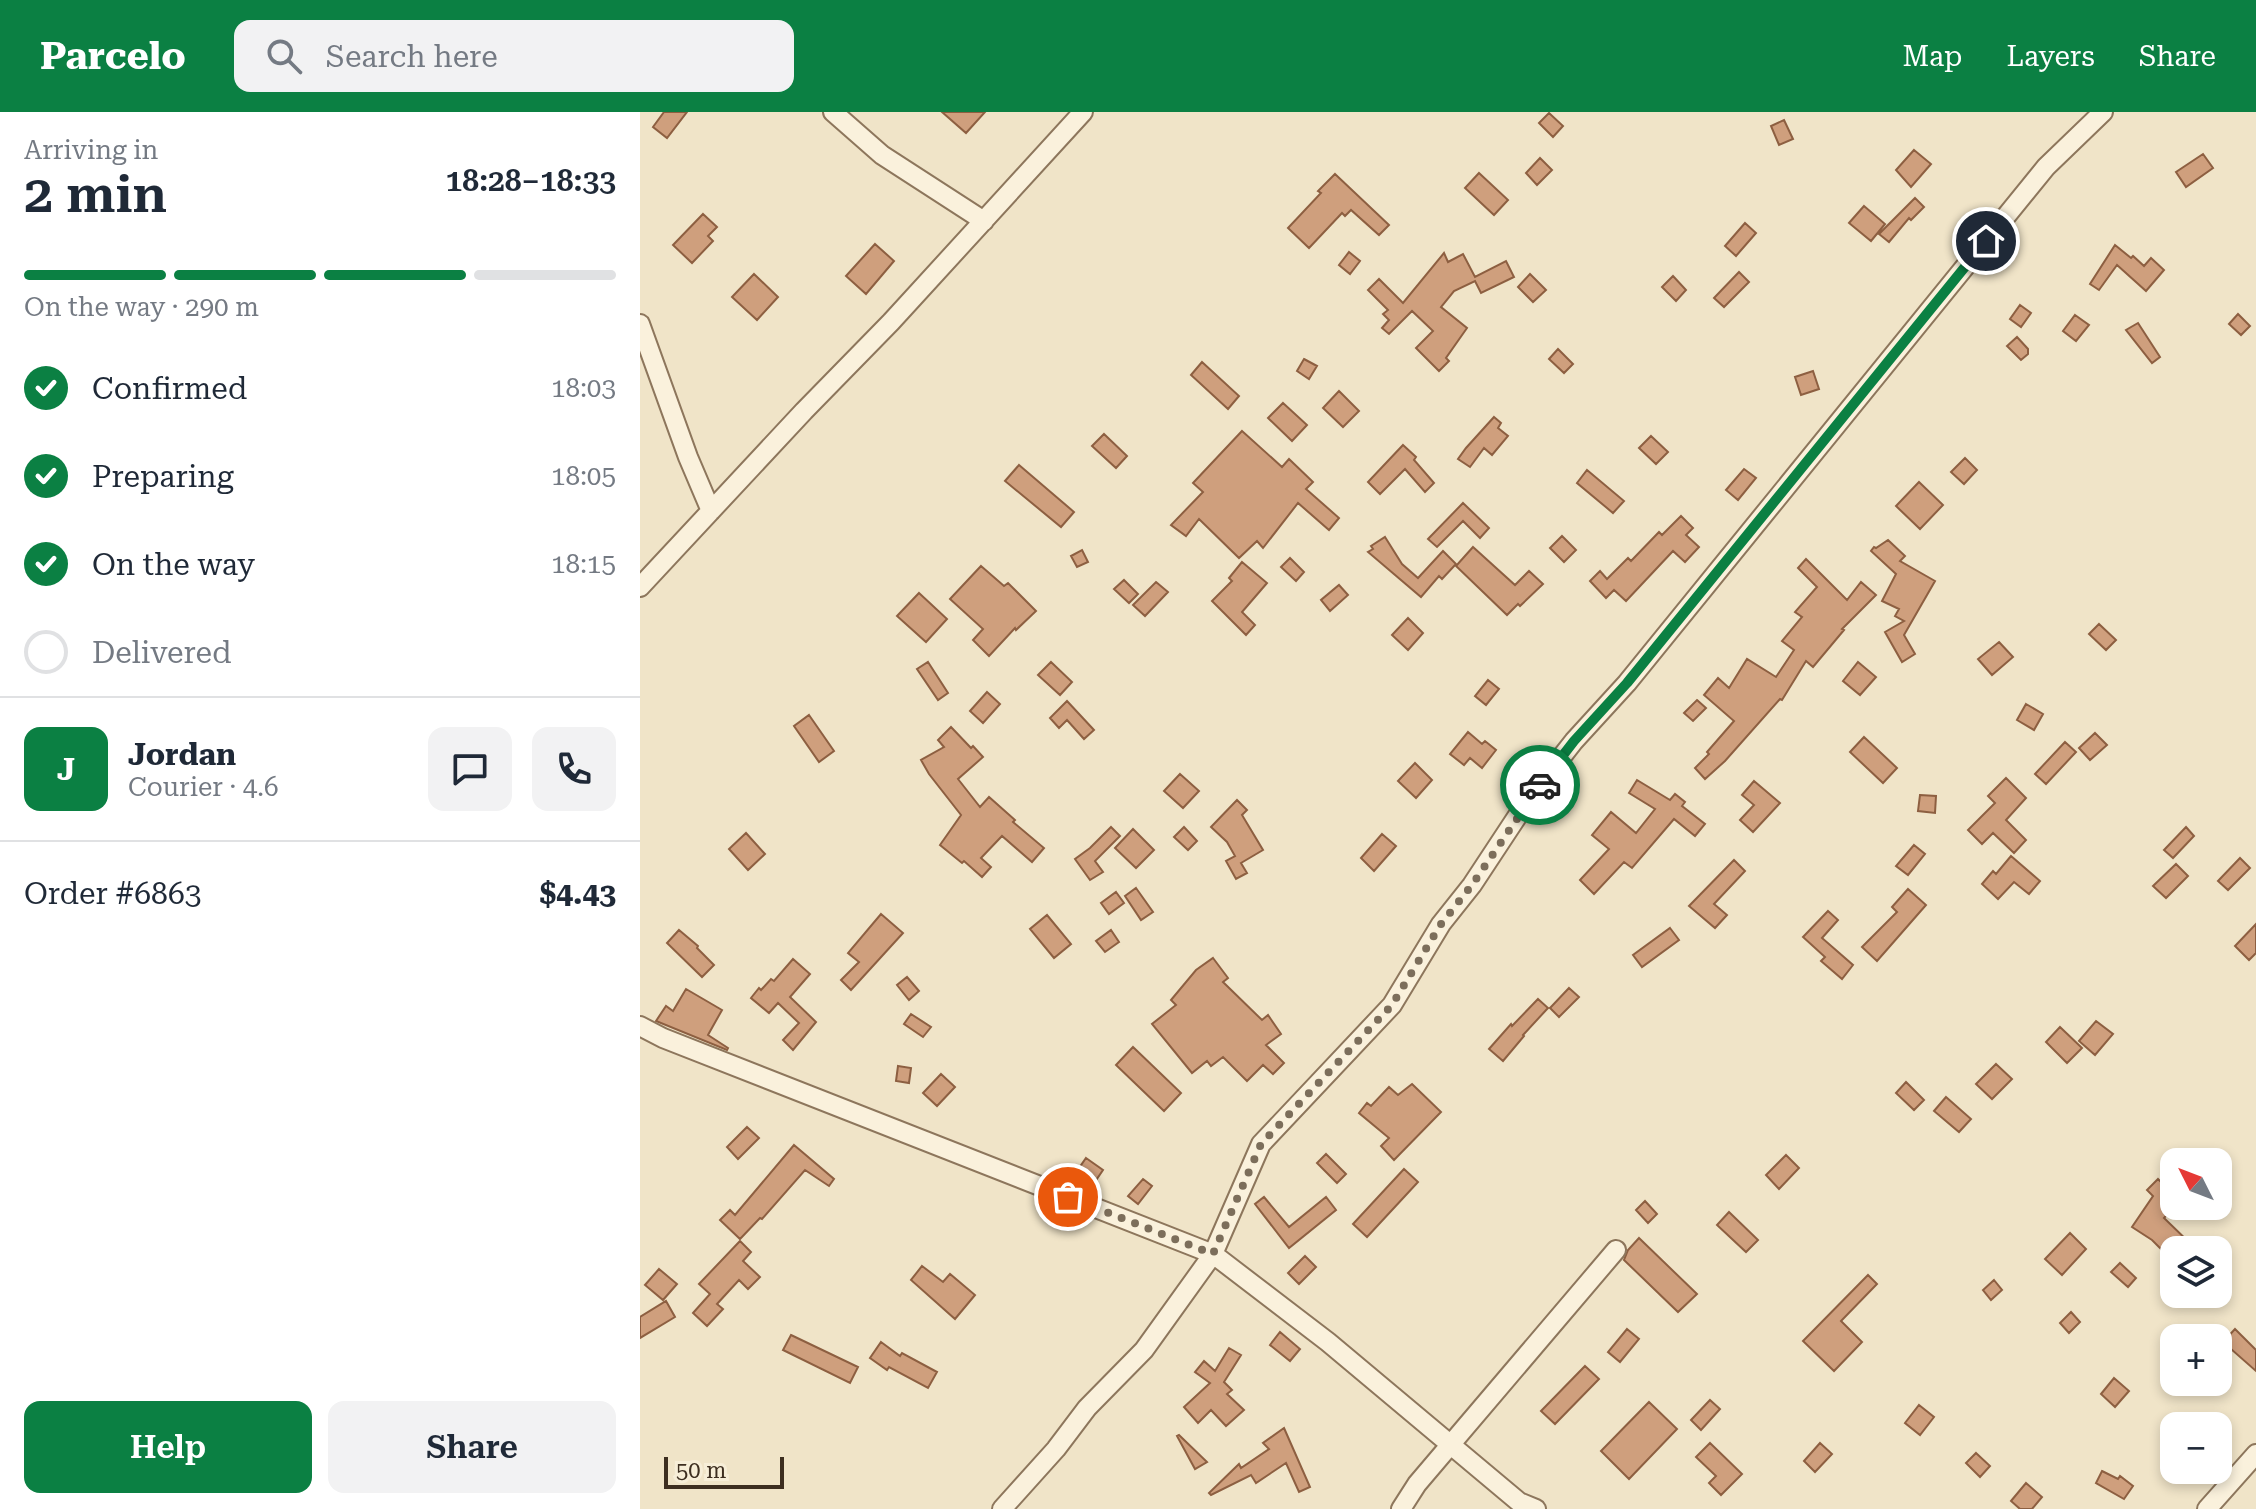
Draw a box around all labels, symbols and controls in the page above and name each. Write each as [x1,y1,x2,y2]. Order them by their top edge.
search box [234,20,794,92]
text: Parcelo [40,34,186,78]
icon: search [262,34,306,78]
text: Search here [326,39,498,74]
text: Map [1903,40,1962,73]
text: Layers [2006,40,2095,73]
text: Share [2139,40,2216,73]
text: Arriving in [24,135,158,165]
text: 18:28–18:33 [446,163,616,198]
text: 2 min [24,164,167,225]
pin [1952,207,2020,275]
icon: home [1964,219,2008,263]
text: On the way · 290 m [24,292,259,322]
icon: check [24,366,68,410]
text: Confirmed [92,371,247,406]
text: 18:03 [551,373,616,403]
icon: check [24,454,68,498]
text: Preparing [92,459,234,494]
text: 18:05 [551,461,616,491]
icon: check [24,542,68,586]
text: On the way [92,547,255,582]
text: 18:15 [551,549,616,579]
text: Delivered [92,635,231,670]
button: chat [428,727,512,811]
button: phone [532,727,616,811]
text: Jordan [128,737,236,772]
courier [1500,745,1580,825]
text: J [57,752,75,787]
icon: car [1518,763,1562,807]
text: Courier · 4.6 [128,772,278,802]
text: Order #6863 [24,876,202,911]
text: $4.43 [539,876,616,911]
north arrow [2160,1148,2232,1220]
map controls [2160,1148,2232,1484]
pin [1034,1163,1102,1231]
icon: bag [1046,1175,1090,1219]
button: layers [2160,1236,2232,1308]
button: + [2160,1324,2232,1396]
button: Help [24,1401,312,1493]
button: Share [328,1401,616,1493]
button: − [2160,1412,2232,1484]
scale bar [664,1453,784,1489]
text: 50 m [676,1458,726,1483]

